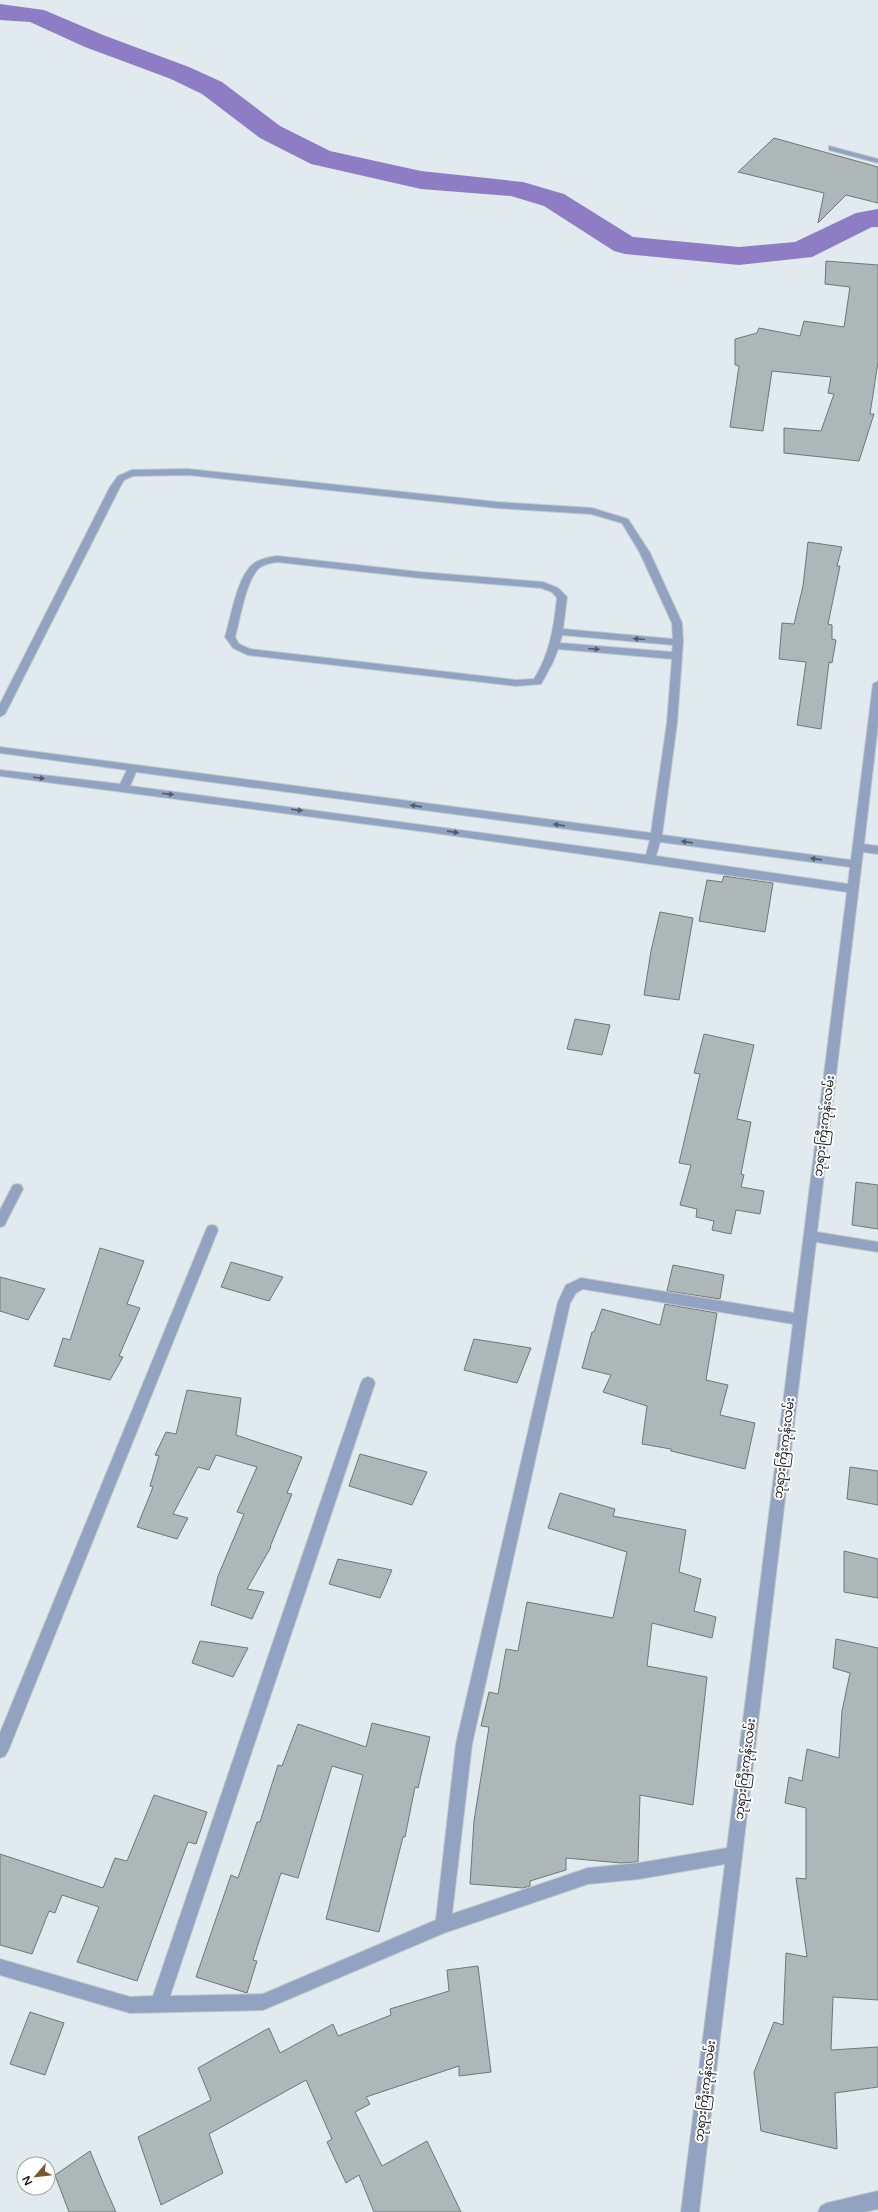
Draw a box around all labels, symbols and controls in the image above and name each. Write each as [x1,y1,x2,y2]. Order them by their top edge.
one-way arrow [633,636,645,642]
one-way arrow [588,646,600,652]
one-way arrow [33,775,45,781]
one-way arrow [162,791,174,797]
one-way arrow [410,802,422,809]
one-way arrow [291,807,303,813]
one-way arrow [553,822,565,828]
one-way arrow [447,829,459,835]
one-way arrow [681,839,694,845]
one-way arrow [810,856,822,862]
street label: ဘုရားကြီးကုန်းလမ်း [809,1074,840,1178]
street label: ဘုရားကြီးကုန်းလမ်း [769,1396,800,1500]
street label: ဘုရားကြီးကုန်းလမ်း [730,1717,761,1821]
street label: ဘုရားကြီးကုန်းလမ်း [690,2039,721,2143]
north arrow [16,2156,56,2196]
text: N [20,2174,35,2187]

